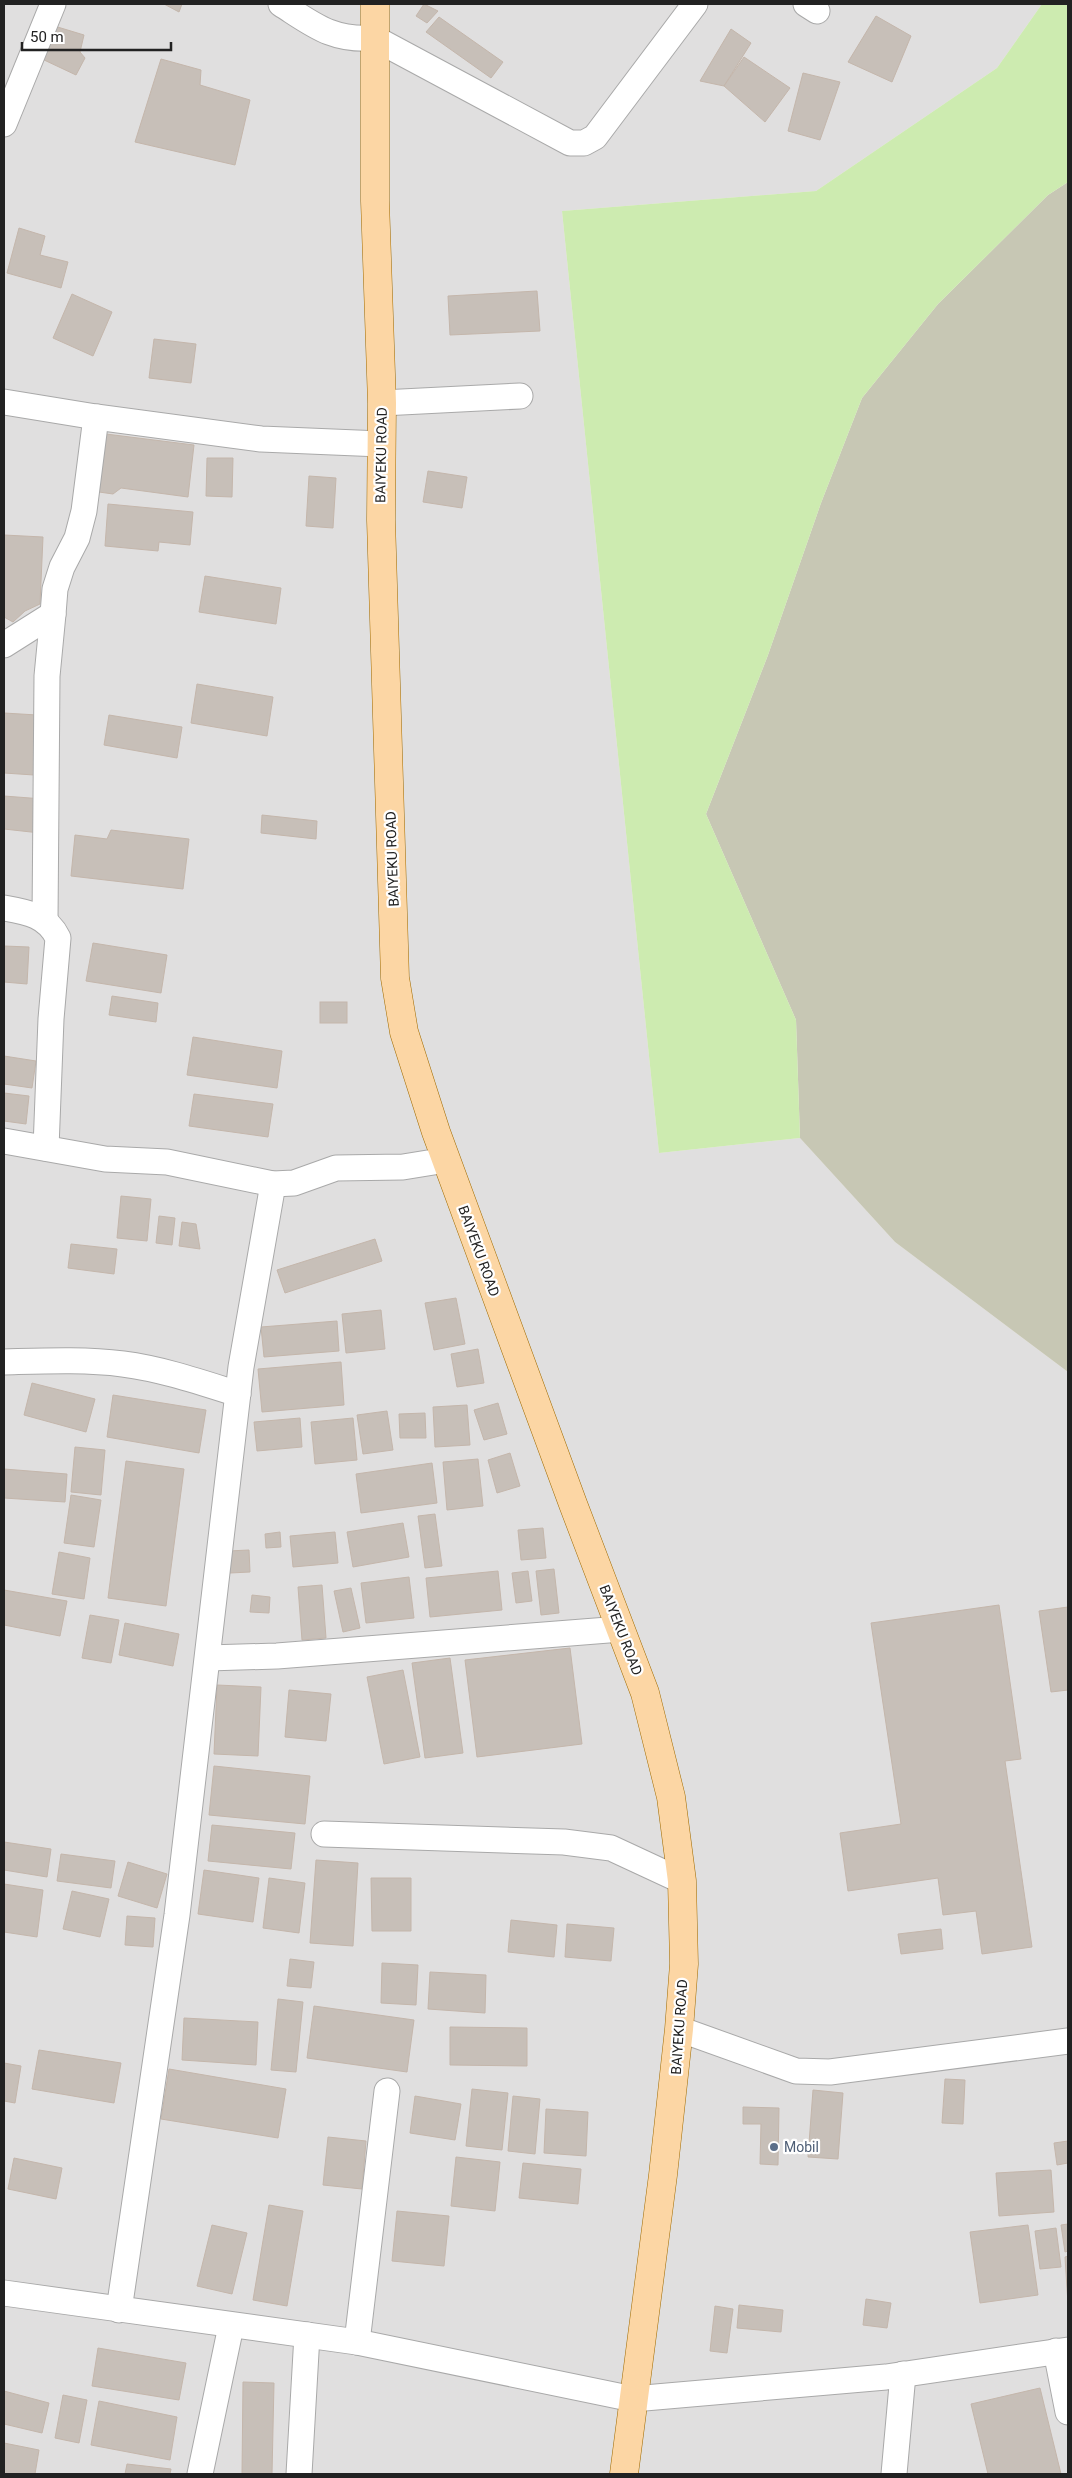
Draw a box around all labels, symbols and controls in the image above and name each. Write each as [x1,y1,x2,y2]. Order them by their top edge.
scale bar [22,20,171,52]
text: 50 m [30,28,64,46]
street label: BAIYEKU ROAD [372,407,390,503]
street label: BAIYEKU ROAD [382,811,402,907]
street label: BAIYEKU ROAD [455,1203,503,1299]
street label: BAIYEKU ROAD [596,1583,646,1677]
street label: BAIYEKU ROAD [668,1979,690,2075]
place label: Mobil [784,2139,819,2155]
marker: Mobil [768,2141,780,2153]

